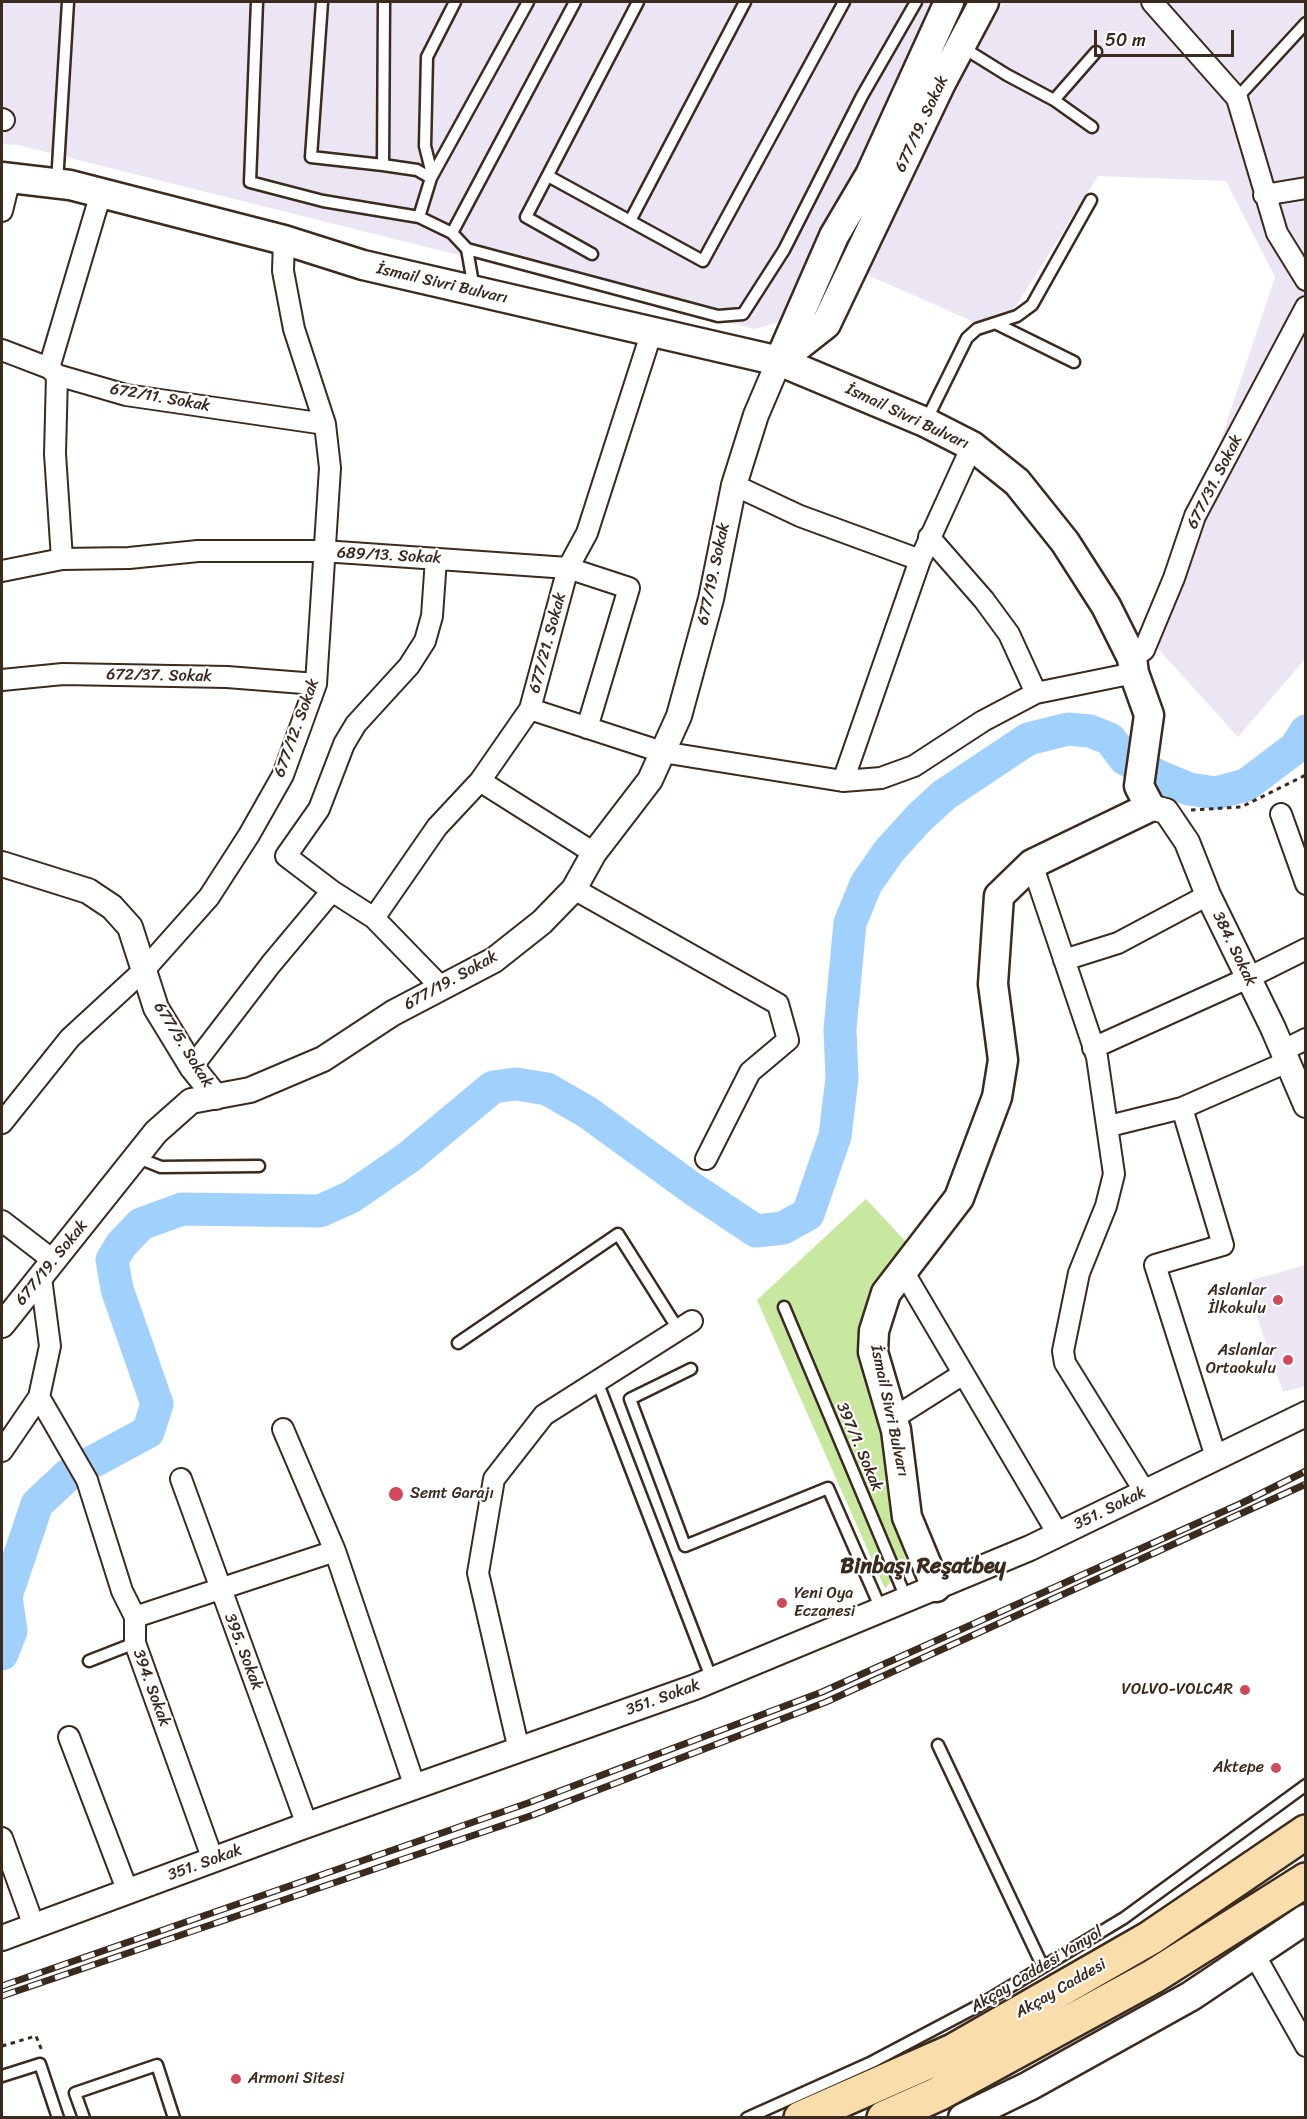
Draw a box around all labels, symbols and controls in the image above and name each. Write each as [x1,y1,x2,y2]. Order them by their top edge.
scale bar [1097,18,1236,56]
text: 50 m [1105,24,1146,56]
street label: 677/19. Sokak [891,73,953,175]
street label: İsmail Sivri Bulvarı [375,260,509,308]
street label: 672/11. Sokak [108,380,212,416]
street label: İsmail Sivri Bulvarı [842,380,972,454]
street label: 677/31. Sokak [1183,432,1247,532]
street label: 677/19. Sokak [694,521,734,627]
street label: 689/13. Sokak [336,544,442,568]
street label: 677/21. Sokak [525,590,571,696]
street label: 672/37. Sokak [106,665,212,687]
street label: 677/12. Sokak [270,676,324,780]
street label: 384. Sokak [1208,909,1260,989]
street label: 677/19. Sokak [401,947,501,1015]
street label: 677/5. Sokak [149,999,217,1091]
street label: 677/19. Sokak [12,1216,92,1310]
place label: Aslanlar İlkokulu [1208,1281,1266,1319]
marker: Aslanlar İlkokulu [1271,1293,1285,1307]
place label: Aslanlar Ortaokulu [1206,1341,1276,1379]
street label: İsmail Sivri Bulvarı [866,1344,912,1478]
marker: Aslanlar Ortaokulu [1281,1353,1295,1367]
street label: 397/1. Sokak [832,1400,886,1494]
street label: 351. Sokak [1071,1483,1149,1535]
place label: Semt Garajı [410,1484,494,1504]
marker: Semt Garajı [387,1485,405,1503]
district label: Binbaşı Reşatbey [840,1554,1006,1580]
place label: Yeni Oya Eczanesi [794,1584,855,1622]
marker: Yeni Oya Eczanesi [775,1596,789,1610]
street label: 395. Sokak [220,1611,266,1693]
street label: 394. Sokak [128,1647,174,1729]
street label: 351. Sokak [623,1676,703,1720]
place label: VOLVO-VOLCAR [1121,1680,1233,1700]
marker: VOLVO-VOLCAR [1238,1683,1252,1697]
place label: Aktepe [1213,1758,1264,1778]
marker: Aktepe [1269,1761,1283,1775]
street label: 351. Sokak [165,1841,245,1885]
street label: Akçay Caddesi Yanyol [968,1923,1106,2017]
street label: Akçay Caddesi [1012,1955,1110,2023]
place label: Armoni Sitesi [248,2069,344,2089]
marker: Armoni Sitesi [229,2072,243,2086]

